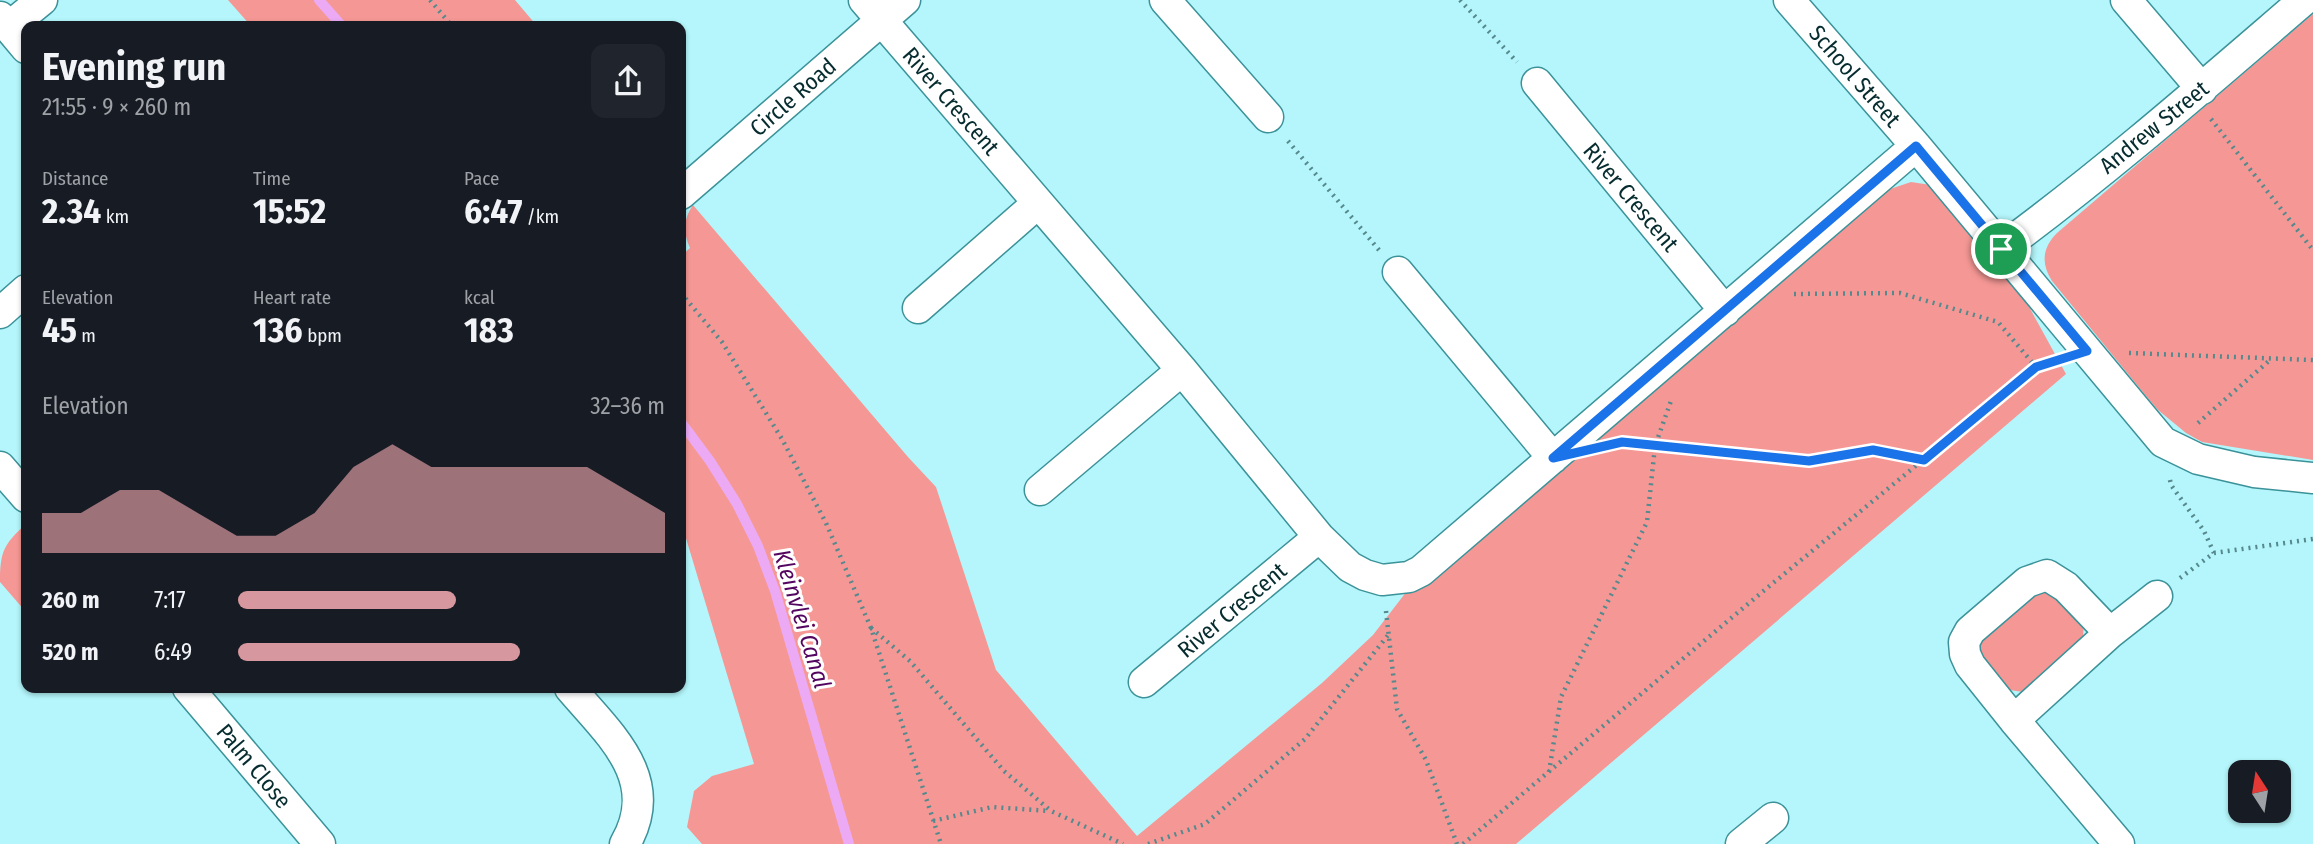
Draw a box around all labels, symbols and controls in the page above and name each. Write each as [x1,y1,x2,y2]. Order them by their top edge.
street label: School Street [1803,19,1907,133]
street label: River Crescent [897,41,1006,161]
text: Evening run [42,44,226,90]
button: share [591,44,665,118]
street label: Circle Road [744,52,842,142]
street label: Andrew Street [2094,74,2215,180]
text: 21:55 · 9 × 260 m [42,93,191,121]
street label: River Crescent [1577,137,1685,258]
text: Distance [42,167,109,190]
text: Time [253,167,291,190]
text: Pace [464,167,499,190]
text: 2.34 [42,190,101,232]
text: 15:52 [253,190,326,232]
text: 6:47 [464,190,522,232]
text: km [101,205,129,228]
text: /km [522,205,559,228]
pin [1971,219,2031,279]
icon: arrive [1982,230,2020,268]
text: Elevation [42,286,114,309]
text: Heart rate [253,286,331,309]
text: kcal [464,286,495,309]
text: 45 [42,309,77,351]
text: 136 [253,309,303,351]
text: 183 [464,309,514,351]
text: m [77,324,96,347]
text: bpm [303,324,342,347]
text: Elevation [42,392,129,420]
text: 32–36 m [590,392,665,420]
water label: Kleinvlei Canal [768,546,836,692]
street label: River Crescent [1172,556,1293,664]
text: 260 m [42,586,100,614]
text: 7:17 [154,586,186,614]
text: 520 m [42,638,99,666]
text: 6:49 [154,638,192,666]
street label: Palm Close [211,718,297,814]
north arrow [2228,760,2291,822]
map controls [2228,760,2291,823]

